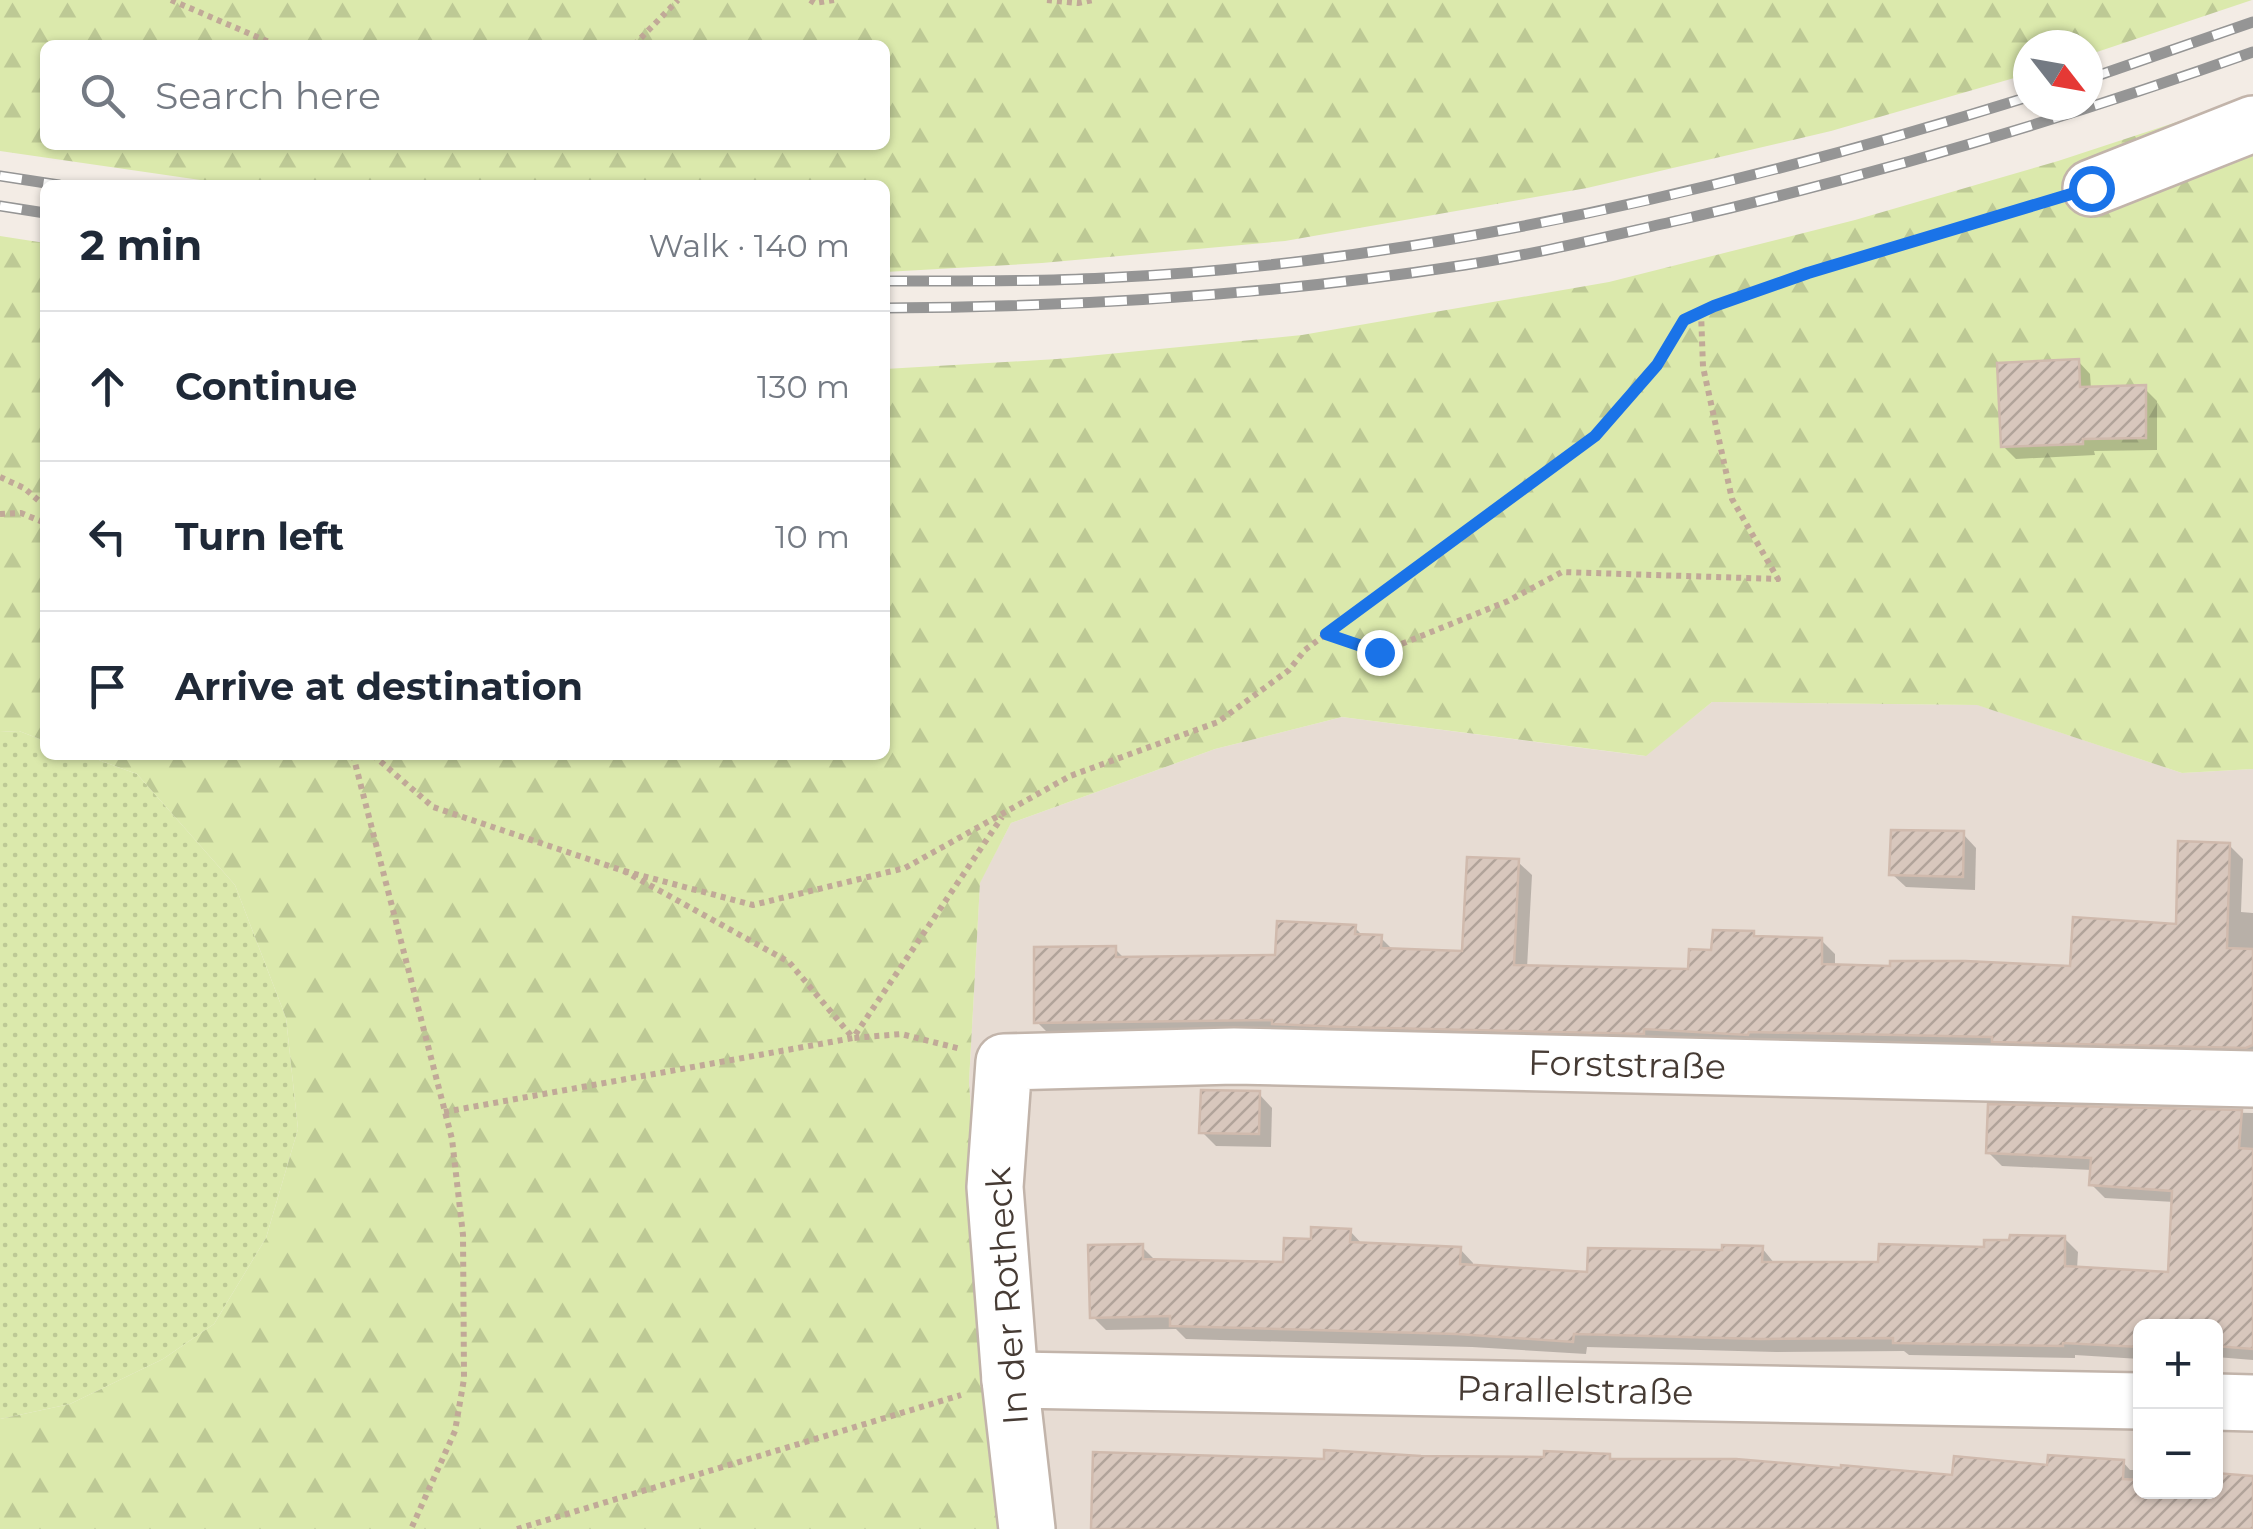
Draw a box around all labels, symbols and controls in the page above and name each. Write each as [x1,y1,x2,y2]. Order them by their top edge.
north arrow [2013,30,2103,120]
search box [40,40,890,150]
icon: search [75,68,130,123]
text: Search here [155,72,381,119]
route start [2069,166,2115,212]
text: 2 min [80,219,202,271]
text: Walk · 140 m [649,226,850,265]
icon: ahead [80,359,135,414]
text: Continue [175,363,357,410]
text: 130 m [757,367,850,406]
icon: left [80,509,135,564]
text: Turn left [175,513,344,560]
text: 10 m [775,517,850,556]
route end [1357,630,1403,676]
icon: arrive [80,659,135,714]
text: Arrive at destination [175,663,583,710]
street label: Forststraße [1528,1041,1726,1088]
street label: In der Rotheck [976,1166,1037,1426]
map controls [2133,1319,2223,1499]
button: + [2133,1319,2223,1409]
street label: Parallelstraße [1456,1366,1694,1414]
button: − [2133,1409,2223,1499]

